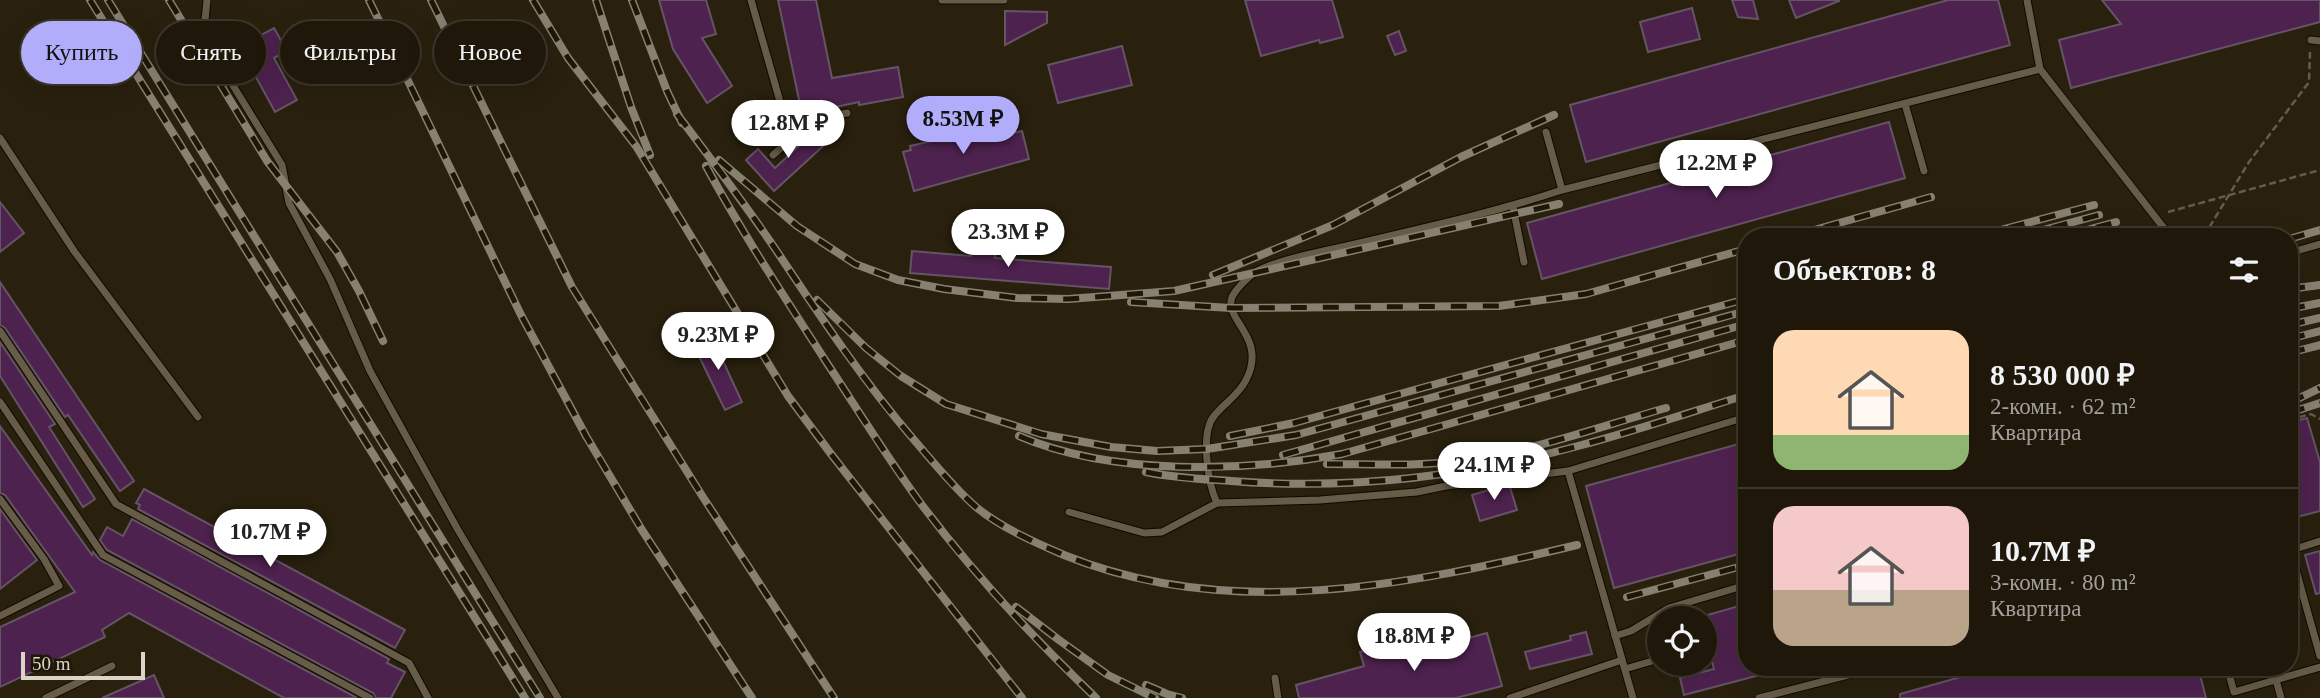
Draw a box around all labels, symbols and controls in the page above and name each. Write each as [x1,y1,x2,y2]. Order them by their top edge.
chip: Купить [21,21,142,84]
chip: Снять [156,21,266,84]
chip: Фильтры [280,21,420,84]
chip: Новое [434,21,546,84]
pin: 8.53M ₽ [898,96,1028,156]
pin: 12.8M ₽ [723,100,853,160]
text: 8.53M ₽ [922,106,1004,131]
text: 12.8M ₽ [747,110,829,135]
pin: 12.2M ₽ [1651,140,1781,200]
text: 12.2M ₽ [1675,150,1757,175]
pin: 23.3M ₽ [943,210,1073,269]
text: 23.3M ₽ [967,219,1049,244]
icon: filters [2225,251,2263,289]
text: Объектов: 8 [1773,253,1936,286]
pin: 9.23M ₽ [653,312,783,372]
text: 9.23M ₽ [677,322,759,347]
icon: home [1829,358,1913,442]
text: 8 530 000 ₽ [1990,358,2135,391]
text: 2-комн. · 62 m² [1990,394,2136,419]
text: Квартира [1990,420,2081,445]
pin: 24.1M ₽ [1429,442,1559,502]
text: 24.1M ₽ [1453,452,1535,477]
pin: 10.7M ₽ [205,510,335,569]
text: 10.7M ₽ [229,519,311,544]
icon: home [1829,534,1913,618]
text: 10.7M ₽ [1990,534,2096,567]
text: 3-комн. · 80 m² [1990,570,2136,595]
text: Квартира [1990,596,2081,621]
map controls [1647,606,1717,676]
button: locate [1647,606,1717,676]
pin: 18.8M ₽ [1349,614,1479,673]
text: 18.8M ₽ [1373,623,1455,648]
scale bar [21,649,145,681]
text: 50 m [32,653,71,674]

